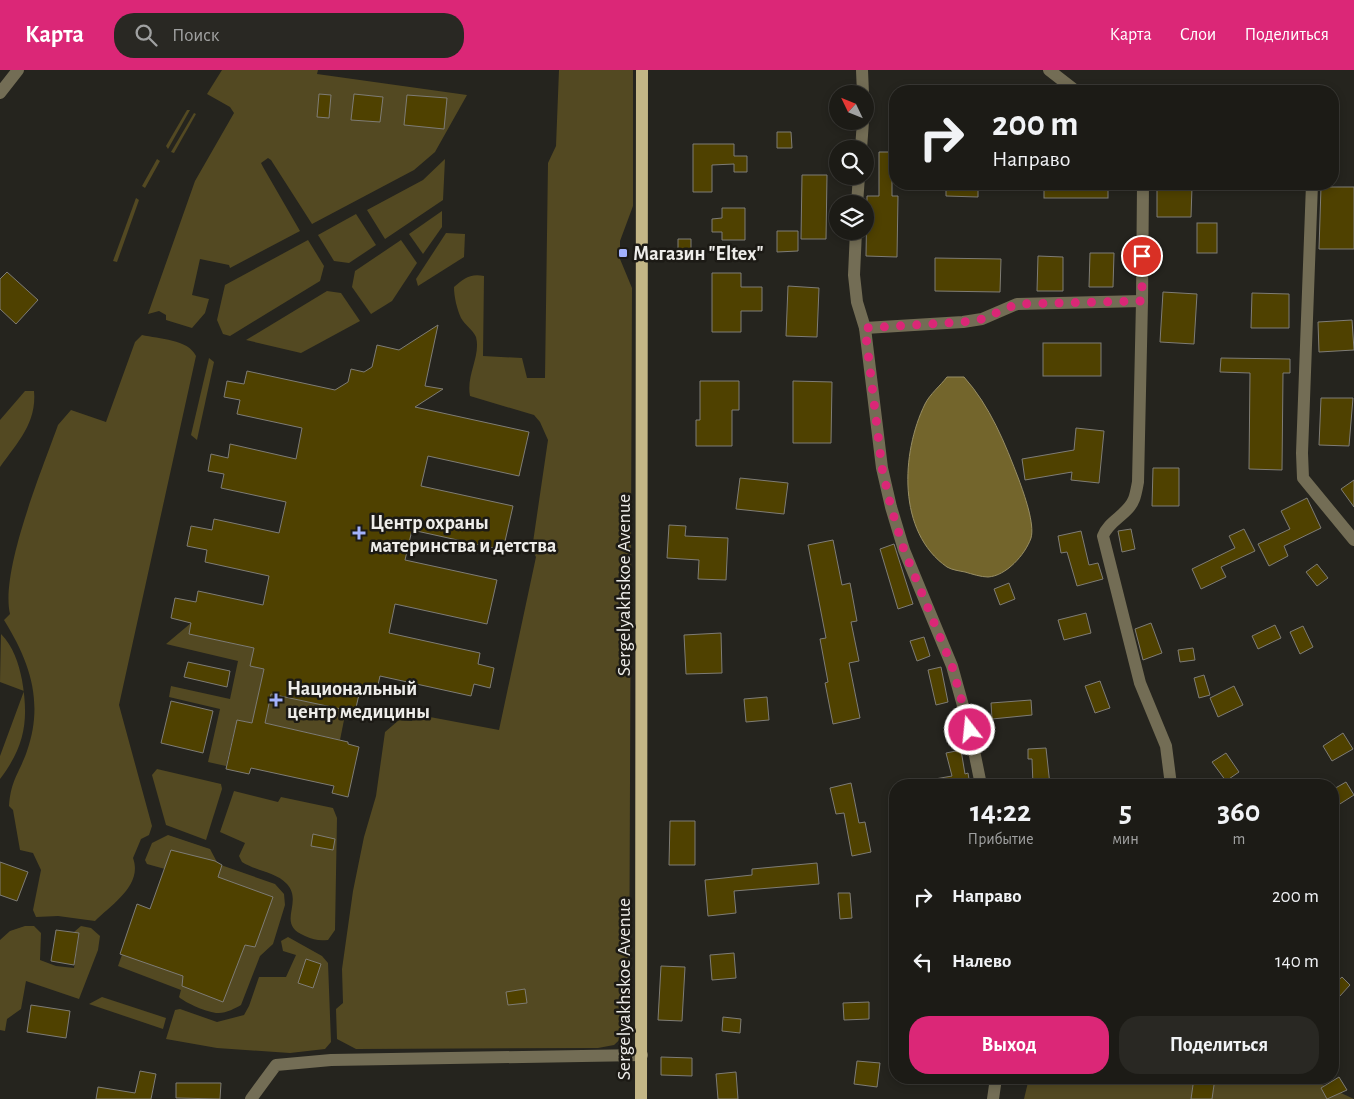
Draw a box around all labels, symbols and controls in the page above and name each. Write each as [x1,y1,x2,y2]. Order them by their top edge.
search box [114,13,464,58]
icon: search [132,21,160,49]
text: Карта [25,23,84,47]
text: Поиск [172,26,219,45]
text: Карта [1110,26,1152,44]
text: Слои [1180,26,1216,44]
text: Поделиться [1244,26,1329,44]
north arrow [829,85,874,130]
map controls [829,85,874,240]
icon: right [909,105,974,170]
text: 200 m [992,107,1079,142]
button: search [829,140,874,185]
text: Направо [992,148,1070,170]
button: layers [829,195,874,240]
pin [1121,235,1163,277]
icon: arrive [1128,242,1156,270]
place label: Магазин "Eltex" [633,244,764,264]
marker: Магазин "Eltex" [617,247,629,259]
street label: Sergelyakhskoe Avenue [614,494,634,676]
place label: Центр охраны материнства и детства [370,513,557,556]
marker: Центр охраны материнства и детства [352,526,366,540]
place label: Национальный центр медицины [287,679,430,722]
marker: Национальный центр медицины [269,693,283,707]
position arrow [943,703,995,755]
text: 14:22 [970,797,1031,827]
text: 5 [1119,797,1132,827]
text: 360 [1217,797,1260,827]
text: Прибытие [968,831,1034,847]
text: мин [1112,831,1139,847]
text: m [1232,831,1245,847]
icon: right [909,883,937,911]
text: Направо [952,887,1022,906]
text: 200 m [1272,887,1319,906]
street label: Sergelyakhskoe Avenue [614,898,634,1080]
icon: left [909,948,937,976]
text: Налево [952,952,1011,971]
text: 140 m [1275,952,1319,971]
button: Выход [909,1016,1109,1074]
button: Поделиться [1119,1016,1319,1074]

